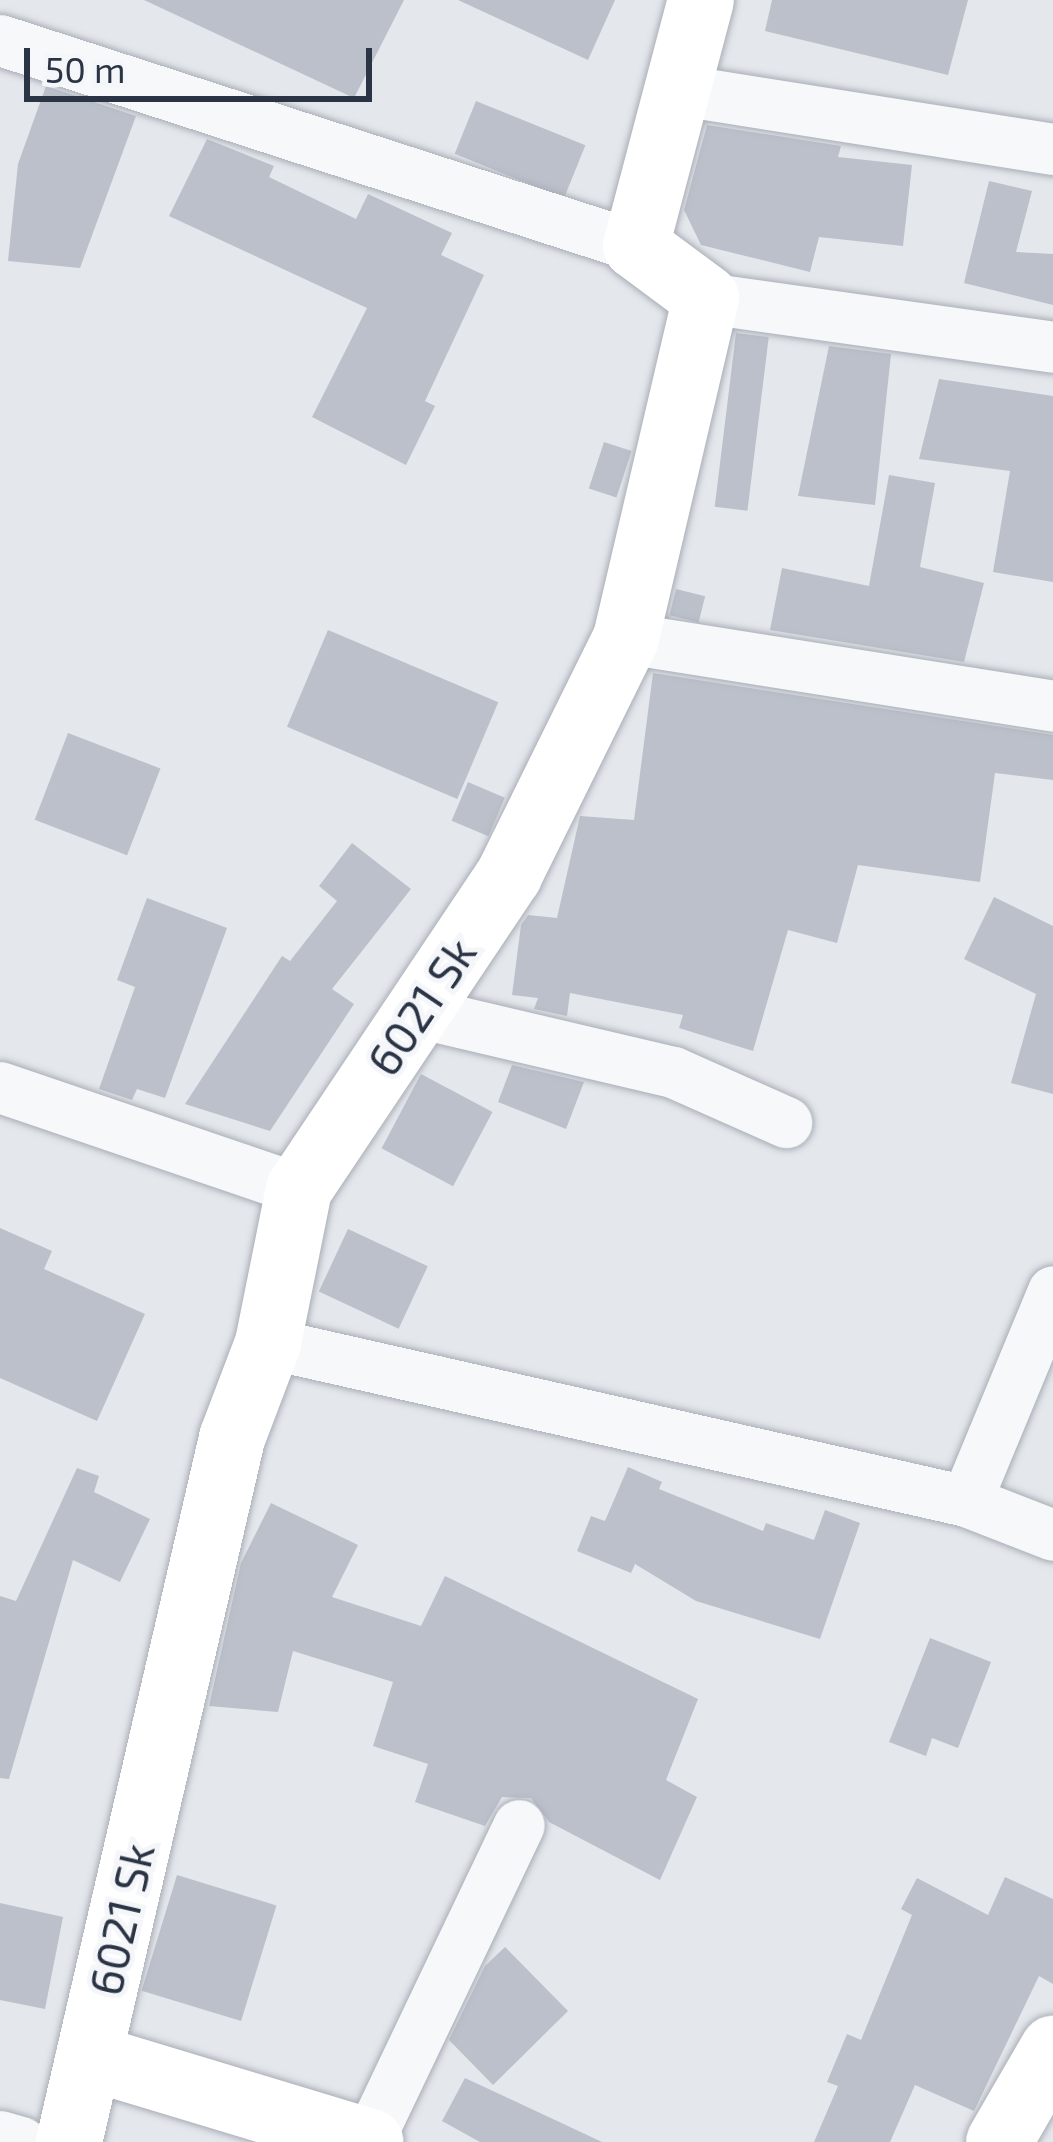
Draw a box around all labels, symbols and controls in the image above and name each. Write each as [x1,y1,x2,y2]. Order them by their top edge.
scale bar [30,24,378,98]
text: 50 m [45,47,126,90]
street label: 6021 Sk [355,927,487,1085]
street label: 6021 Sk [77,1838,165,2000]

